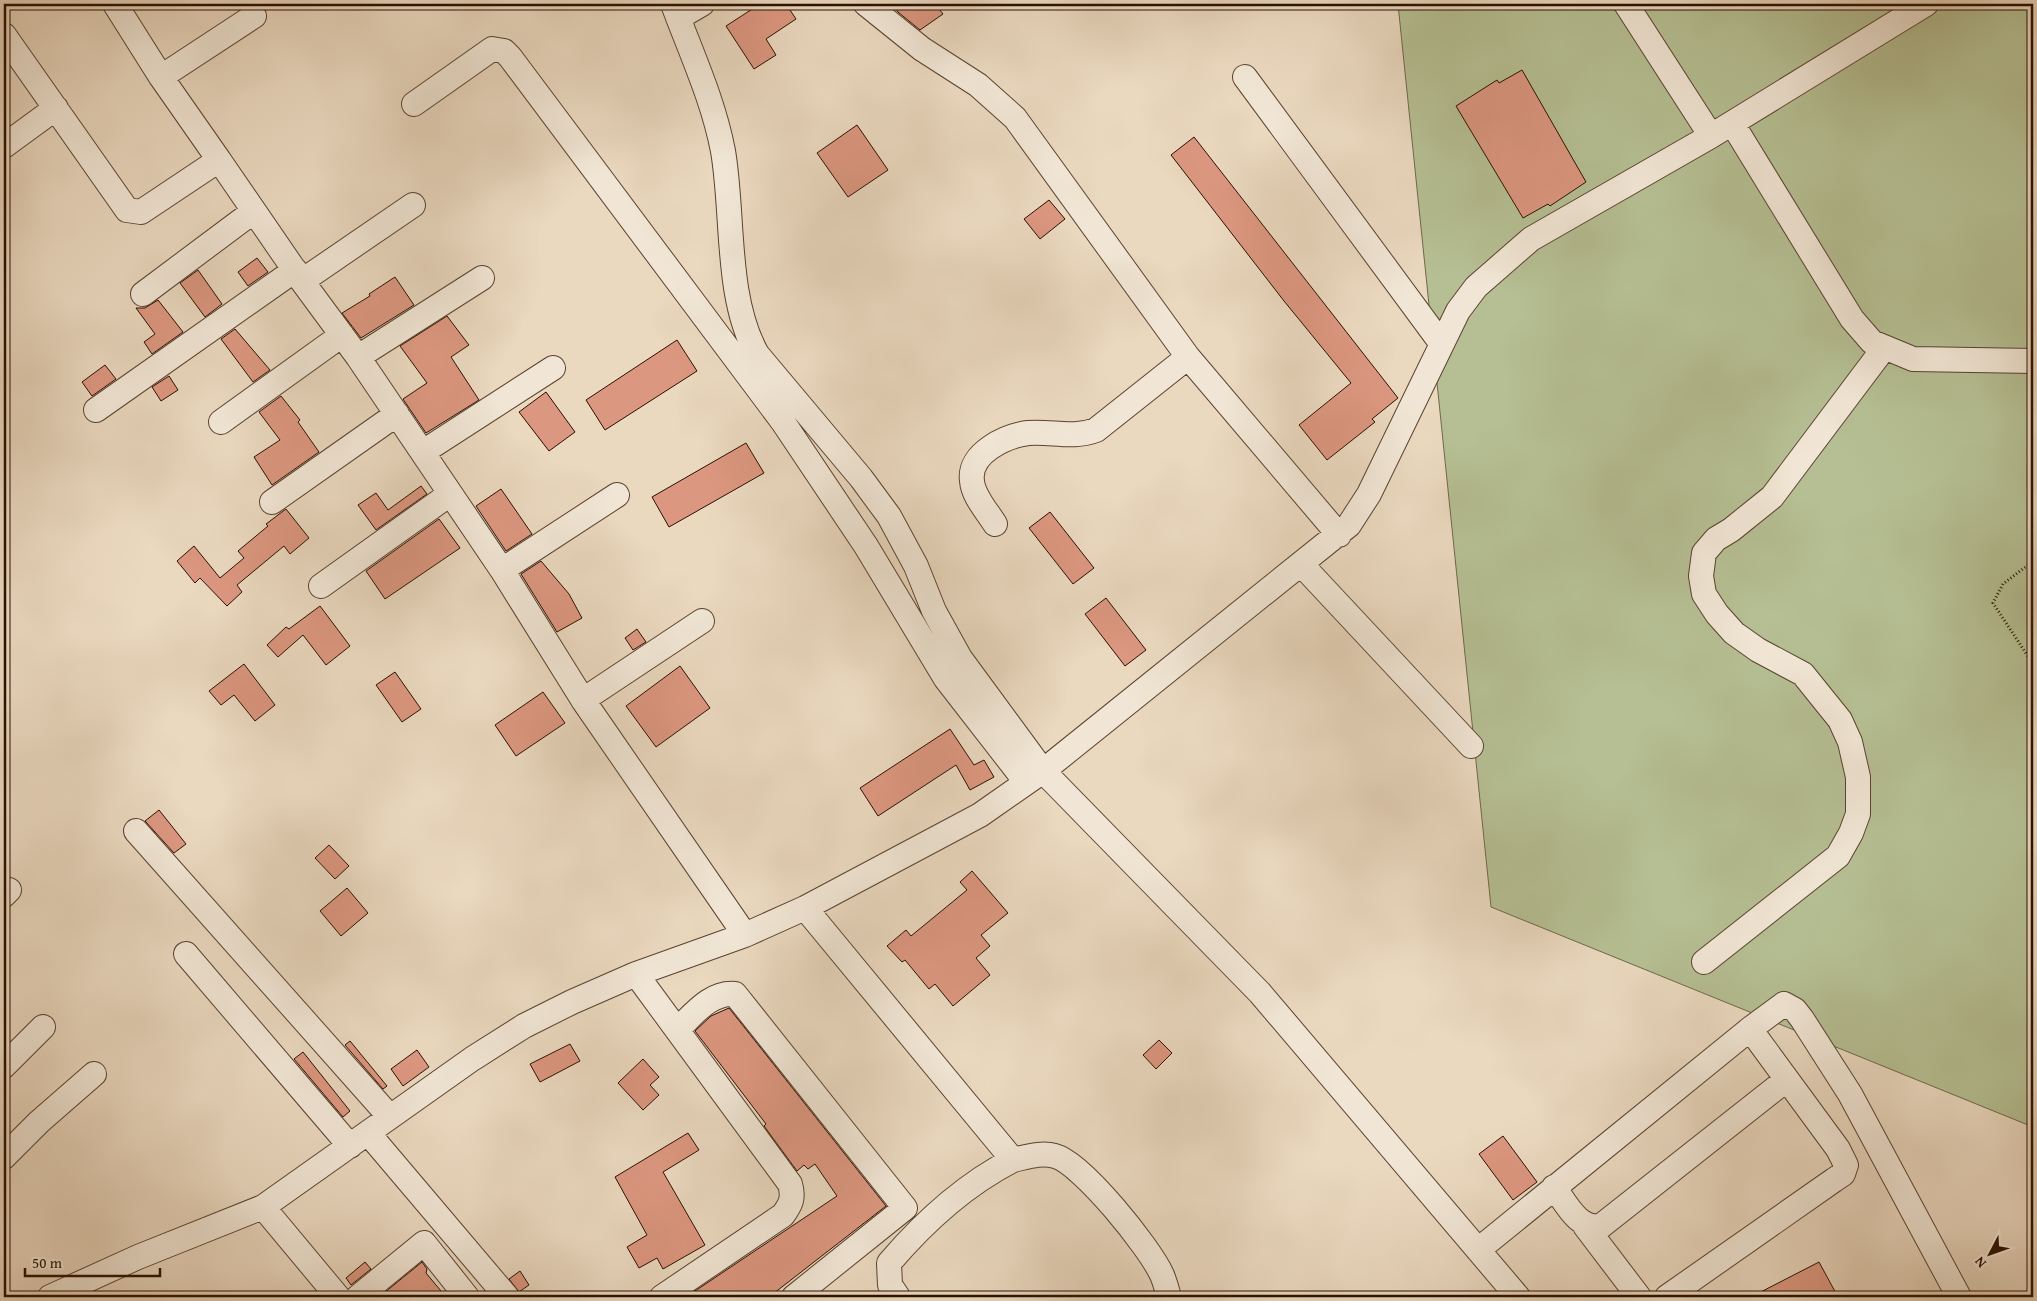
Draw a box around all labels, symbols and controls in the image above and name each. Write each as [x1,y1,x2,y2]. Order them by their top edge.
north arrow [1964,1228,2014,1278]
scale bar [25,1246,160,1278]
text: 50 m [32,1252,63,1273]
text: N [1969,1252,1991,1273]

